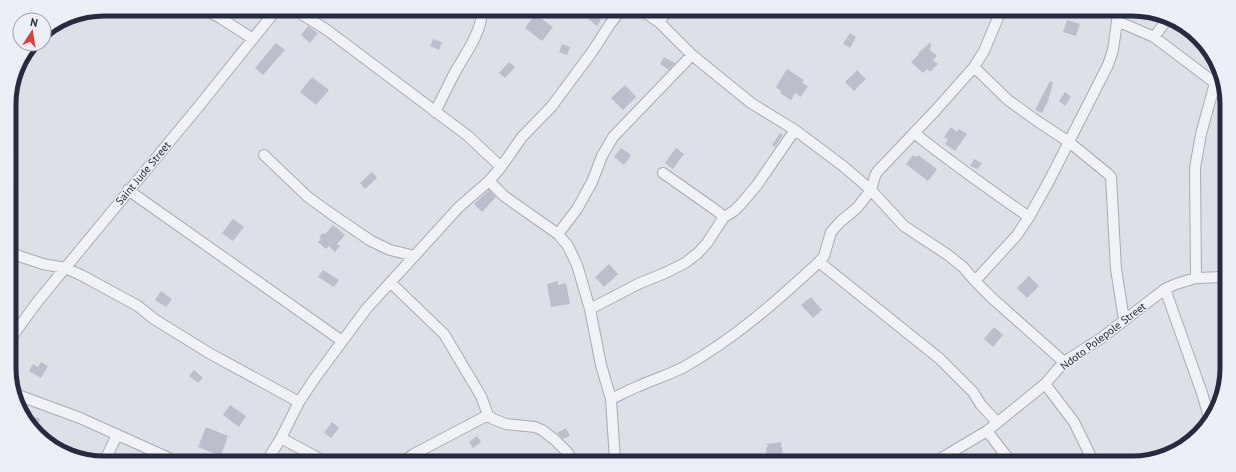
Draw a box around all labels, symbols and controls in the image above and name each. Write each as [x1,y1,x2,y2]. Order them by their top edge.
north arrow [12,12,52,52]
text: N [29,15,39,30]
street label: Saint Jude Street [112,138,174,208]
street label: Ndoto Polepole Street [1057,299,1149,373]

